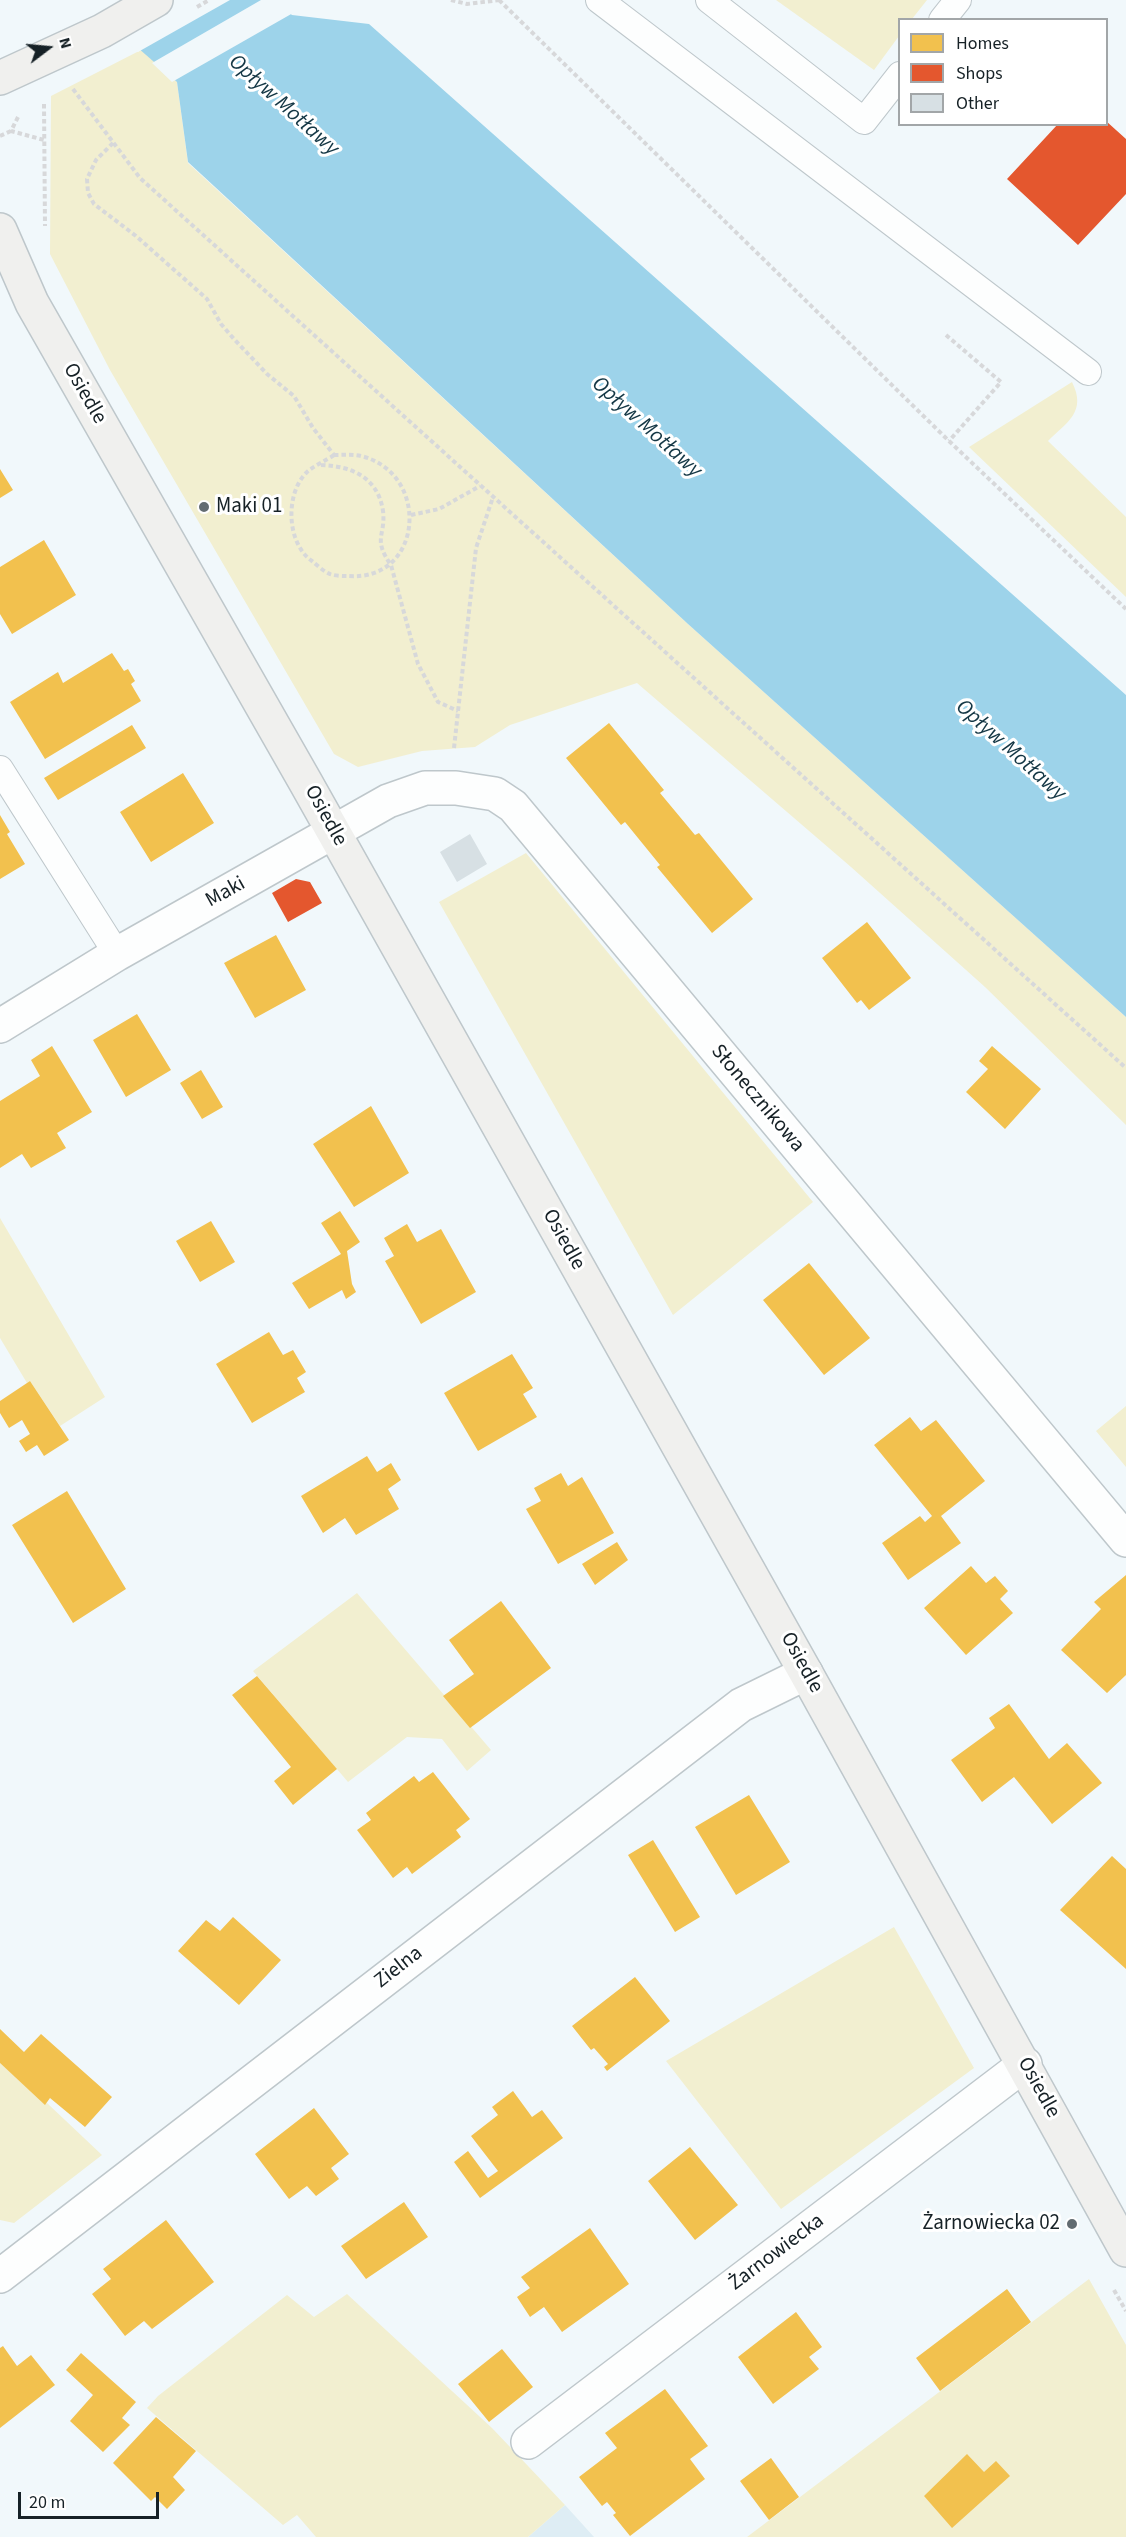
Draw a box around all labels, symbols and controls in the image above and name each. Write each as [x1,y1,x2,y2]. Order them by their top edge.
north arrow [18,18,78,78]
legend [898,18,1108,126]
text: Homes [956,31,1009,56]
text: N [53,35,77,51]
water label: Opływ Motławy [222,50,344,162]
text: Shops [956,61,1003,86]
text: Other [956,91,999,116]
street label: Osiedle [57,359,111,429]
water label: Opływ Motławy [585,372,707,484]
place label: Maki 01 [216,494,282,520]
marker: Maki 01 [197,500,211,514]
water label: Opływ Motławy [949,695,1071,807]
street label: Osiedle [298,781,352,851]
street label: Maki [202,872,250,914]
street label: Słonecznikowa [705,1040,809,1158]
street label: Osiedle [536,1205,590,1275]
street label: Osiedle [774,1628,828,1698]
street label: Zielna [370,1941,428,1995]
street label: Osiedle [1011,2053,1065,2123]
street label: Żarnowiecka [724,2209,830,2297]
place label: Żarnowiecka 02 [922,2211,1060,2237]
marker: Żarnowiecka 02 [1065,2217,1079,2231]
scale bar [21,2480,162,2518]
text: 20 m [29,2490,65,2515]

